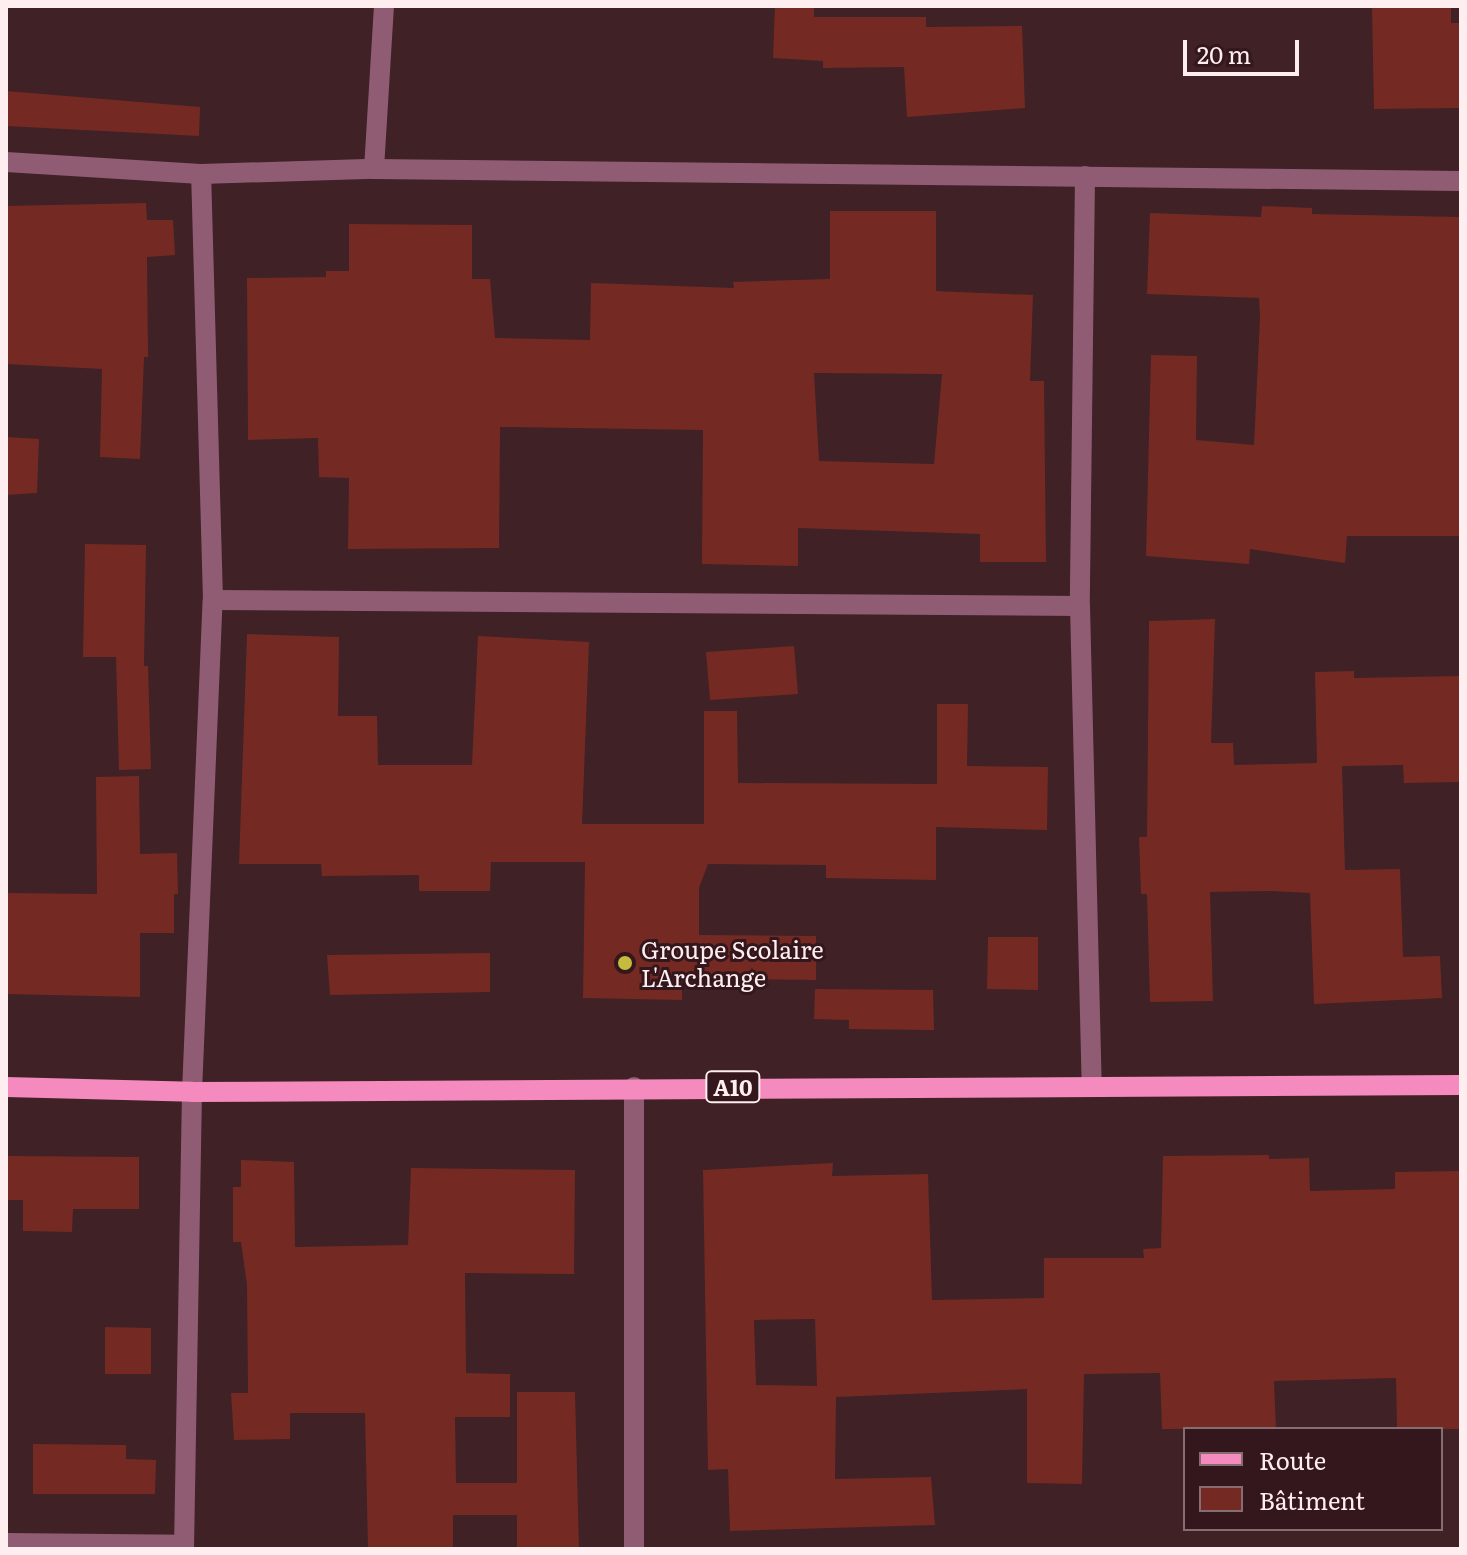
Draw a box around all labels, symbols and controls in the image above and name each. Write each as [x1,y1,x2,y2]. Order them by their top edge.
scale bar [1187,24,1303,74]
text: 20 m [1197,36,1251,71]
place label: Groupe Scolaire L'Archange [641,935,824,991]
marker: Groupe Scolaire L'Archange [616,954,634,972]
road number: A10 [705,1069,761,1105]
legend [1183,1427,1443,1531]
text: Route [1259,1442,1326,1477]
text: Bâtiment [1259,1482,1365,1517]

